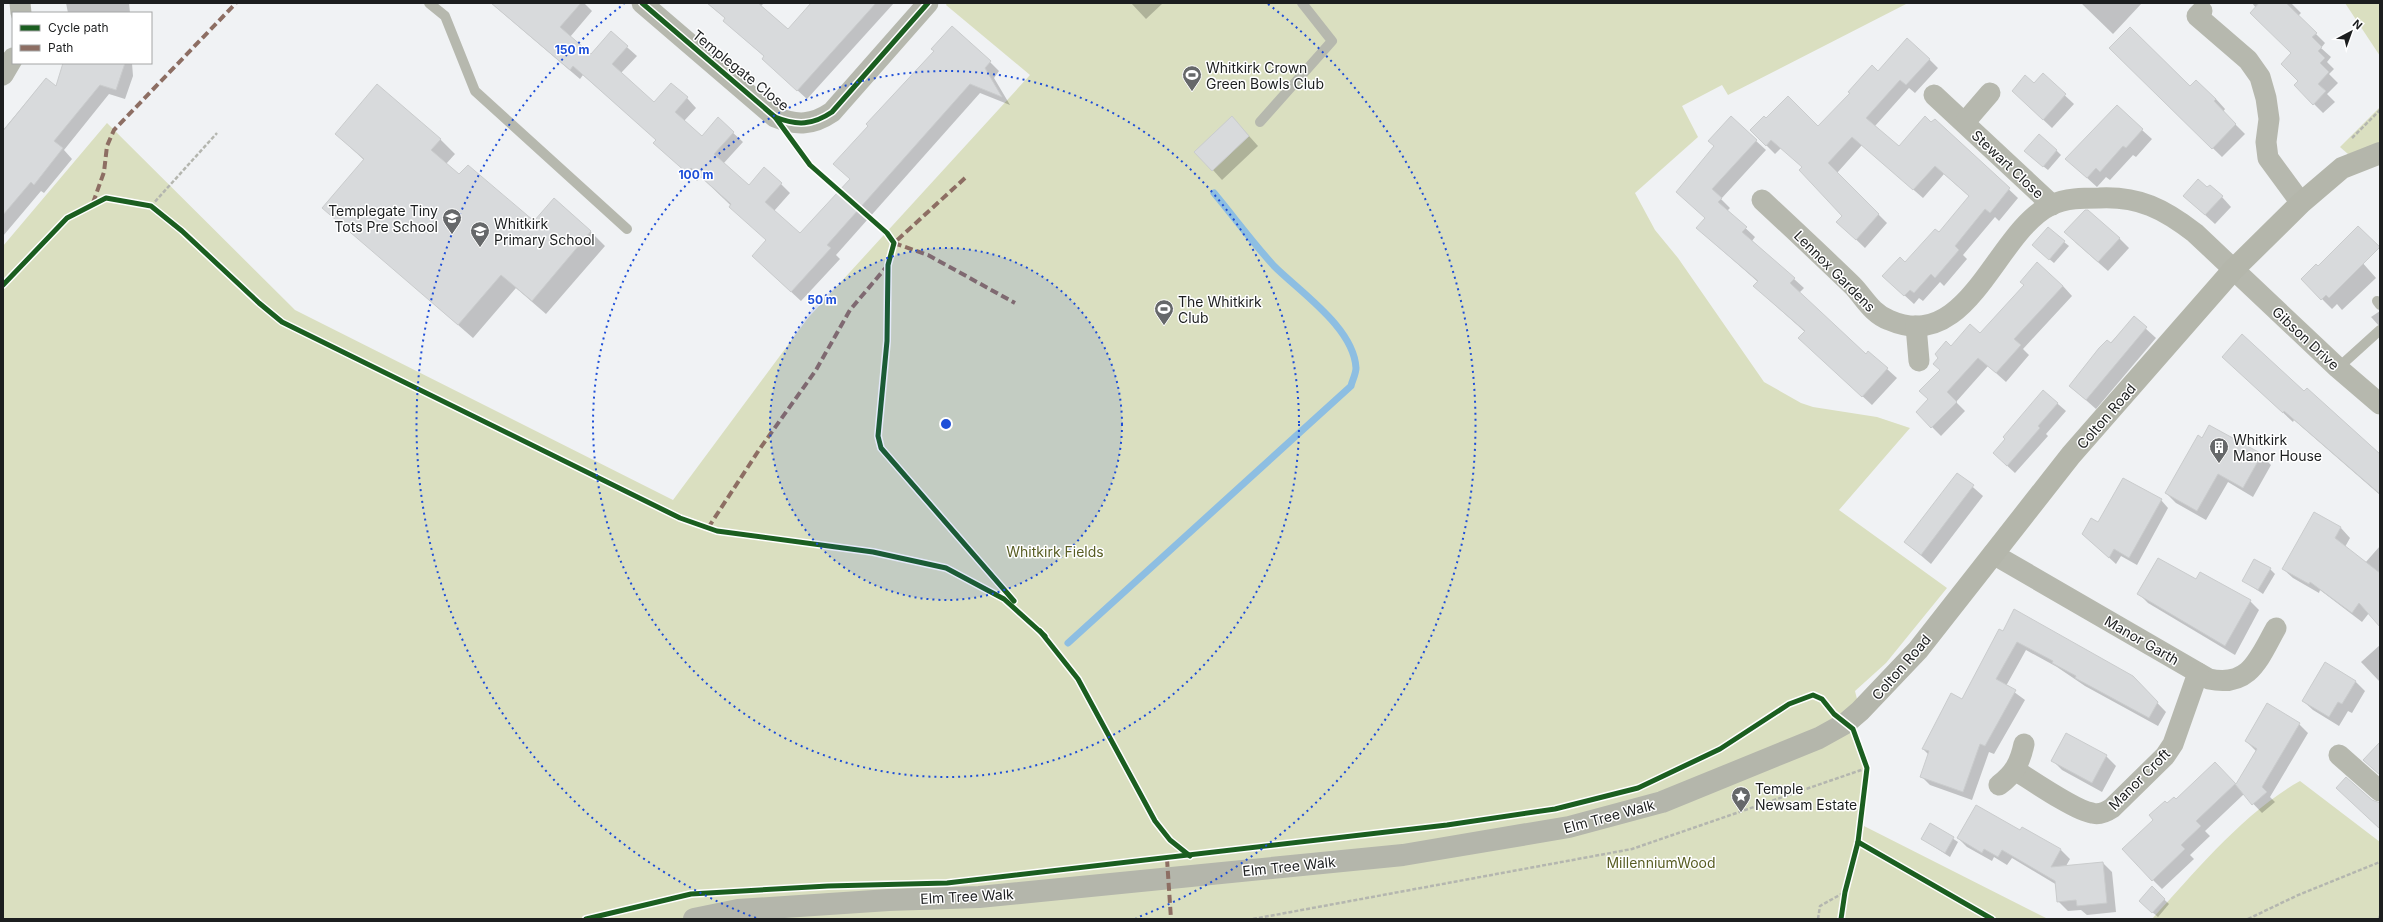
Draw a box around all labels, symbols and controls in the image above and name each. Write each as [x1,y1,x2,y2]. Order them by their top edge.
legend [12,12,152,64]
north arrow [2331,12,2371,52]
text: N [2350,16,2365,32]
text: Cycle path [48,20,109,35]
street label: Templegate Close [689,26,793,114]
text: Path [48,40,73,55]
text: 150 m [555,42,589,57]
place label: Whitkirk Crown Green Bowls Club [1206,59,1324,92]
sports icon: Whitkirk Crown Green Bowls Club [1181,64,1203,92]
street label: Stewart Close [1968,126,2048,202]
text: 100 m [678,167,714,182]
place label: Templegate Tiny Tots Pre School [328,202,438,235]
school or university icon: Templegate Tiny Tots Pre School [441,207,463,235]
place label: Whitkirk Primary School [494,215,595,248]
school or university icon: Whitkirk Primary School [469,220,491,248]
street label: Lennox Gardens [1791,227,1879,315]
text: 50 m [807,292,837,307]
place label: The Whitkirk Club [1178,293,1262,326]
sports icon: The Whitkirk Club [1153,298,1175,326]
street label: Gibson Drive [2269,303,2343,373]
street label: Colton Road [2073,380,2139,452]
centre of rings [939,417,953,431]
place label: Whitkirk Manor House [2233,431,2322,464]
building icon: Whitkirk Manor House [2208,436,2230,464]
park label: Whitkirk Fields [1006,543,1104,560]
street label: Manor Garth [2102,612,2182,668]
street label: Colton Road [1868,631,1934,703]
street label: Manor Croft [2105,745,2173,813]
place label: Temple Newsam Estate [1755,780,1857,813]
place icon: Temple Newsam Estate [1730,785,1752,813]
street label: Elm Tree Walk [1562,796,1657,836]
street label: Elm Tree Walk [1242,853,1337,879]
park label: MillenniumWood [1606,854,1716,871]
street label: Elm Tree Walk [920,885,1014,907]

